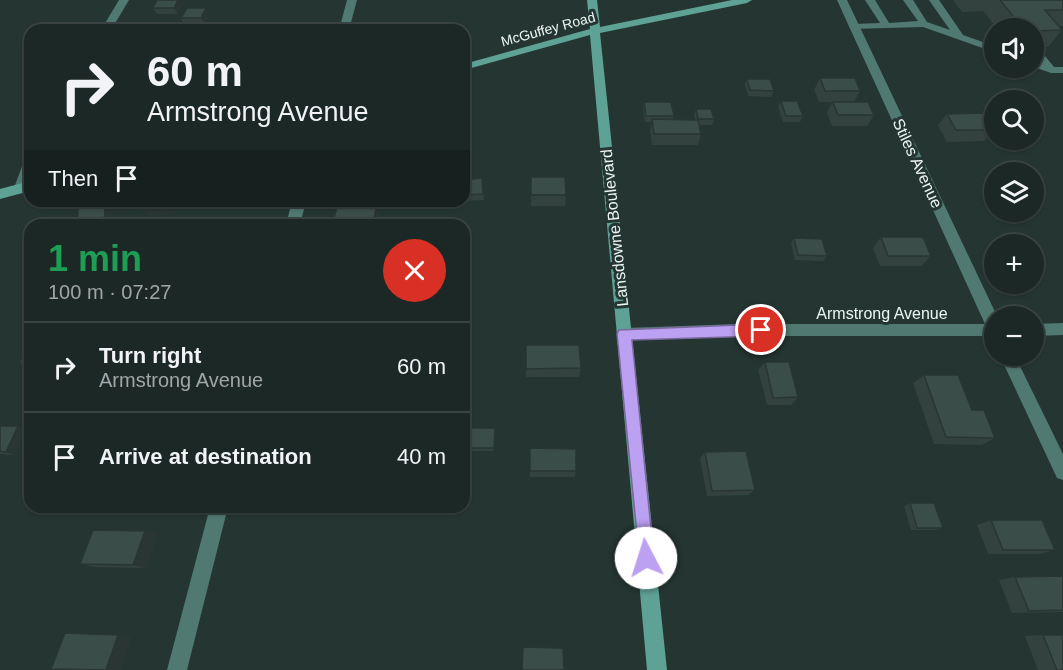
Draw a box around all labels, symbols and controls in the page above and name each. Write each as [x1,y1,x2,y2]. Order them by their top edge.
street label: McGuffey Road [499,9,597,49]
map controls [984,18,1044,366]
button: sound [984,18,1044,78]
icon: right [48,48,126,126]
text: 60 m [147,48,243,95]
button: search [984,90,1044,150]
text: Armstrong Avenue [147,97,369,127]
street label: Stiles Avenue [889,116,946,211]
street label: Lansdowne Boulevard [598,148,631,308]
icon: arrive [110,162,143,195]
button: layers [984,162,1044,222]
text: Then [48,166,98,191]
button: + [984,234,1044,294]
text: 1 min [48,238,142,279]
button: close [383,239,446,302]
text: 100 m · 07:27 [48,281,171,303]
pin [735,304,786,355]
street label: Armstrong Avenue [816,305,948,322]
button: − [984,306,1044,366]
icon: arrive [744,313,777,346]
text: Turn right [99,343,201,368]
icon: right [48,351,81,384]
text: 60 m [397,354,446,379]
text: Armstrong Avenue [99,369,263,391]
icon: arrive [48,441,81,474]
text: Arrive at destination [99,444,312,469]
text: 40 m [397,444,446,469]
position arrow [614,526,678,590]

